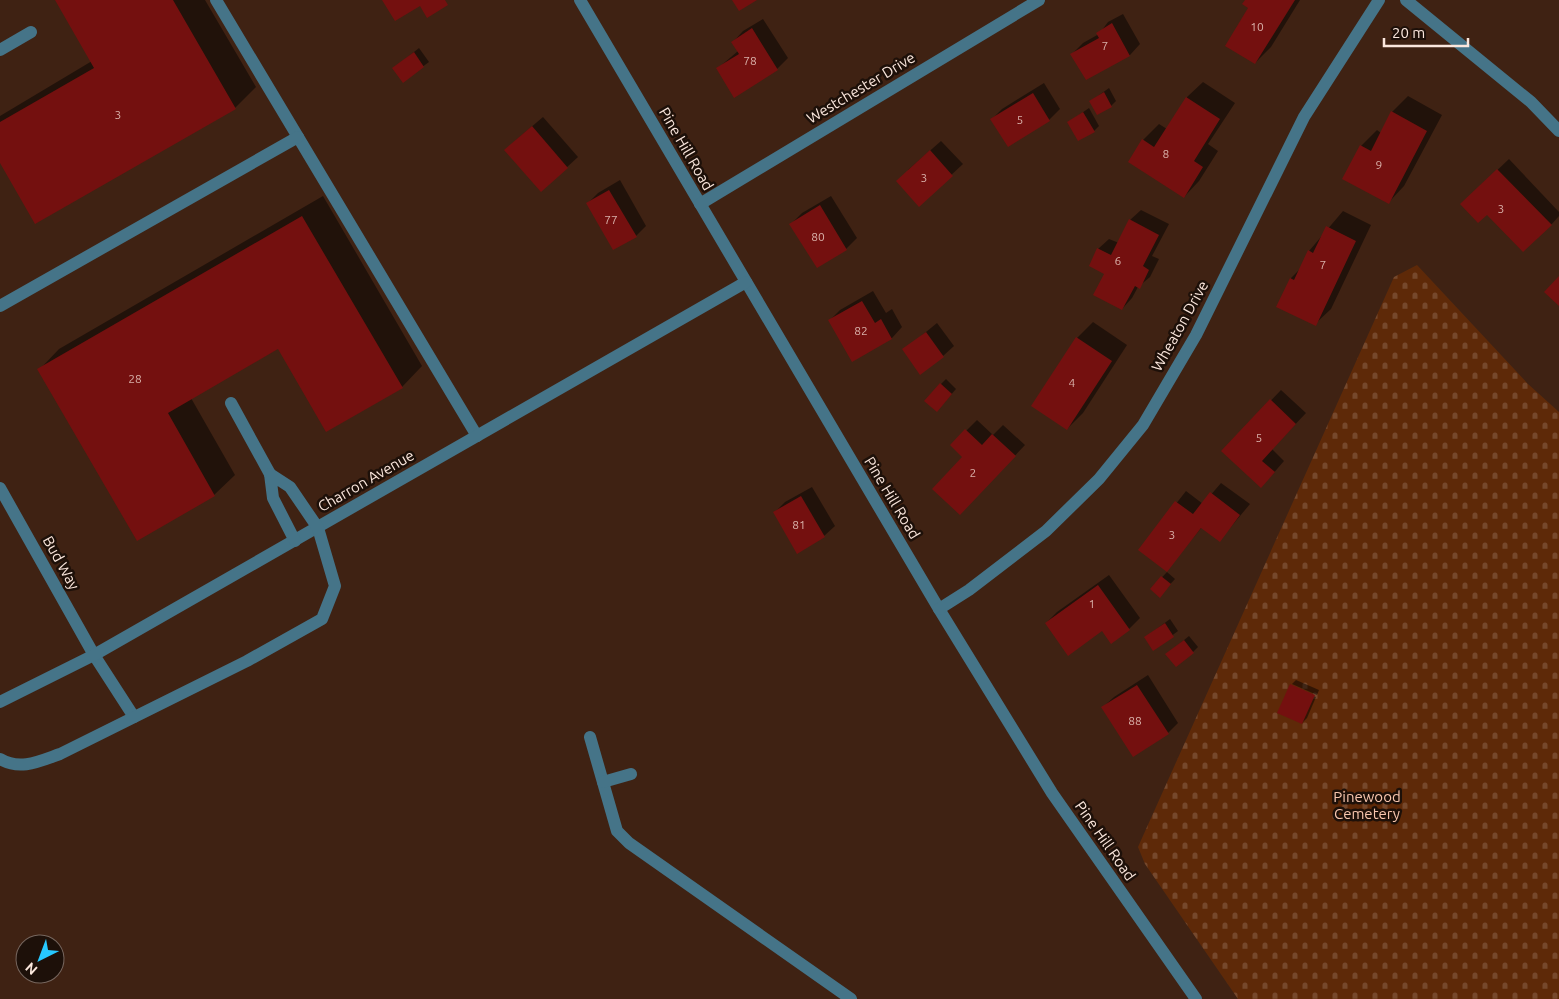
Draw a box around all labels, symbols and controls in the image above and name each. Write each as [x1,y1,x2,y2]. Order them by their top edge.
scale bar [1384,15,1468,47]
house number: 10 [1250,20,1264,33]
text: 20 m [1392,24,1425,41]
house number: 7 [1102,39,1108,52]
street label: Westchester Drive [803,49,918,127]
house number: 78 [743,54,757,67]
street label: Pine Hill Road [656,104,717,193]
house number: 3 [115,108,121,121]
house number: 5 [1017,113,1023,126]
house number: 8 [1163,147,1170,160]
house number: 9 [1376,158,1382,171]
house number: 3 [921,171,927,184]
house number: 3 [1498,202,1504,215]
house number: 77 [604,213,618,226]
house number: 80 [811,230,825,243]
house number: 6 [1115,254,1122,267]
house number: 7 [1320,258,1326,271]
street label: Wheaton Drive [1148,278,1211,374]
house number: 82 [854,324,868,337]
house number: 28 [128,372,142,385]
house number: 4 [1069,376,1076,389]
house number: 5 [1256,431,1262,444]
street label: Charron Avenue [315,446,417,515]
street label: Pine Hill Road [861,454,924,542]
house number: 2 [970,466,976,479]
house number: 81 [792,518,806,531]
house number: 3 [1169,528,1175,541]
street label: Bud Way [40,533,83,593]
house number: 1 [1089,597,1095,610]
house number: 88 [1128,714,1142,727]
park label: Pinewood Cemetery [1333,788,1401,822]
street label: Pine Hill Road [1072,798,1139,884]
north arrow [15,934,65,984]
text: N [22,959,41,978]

